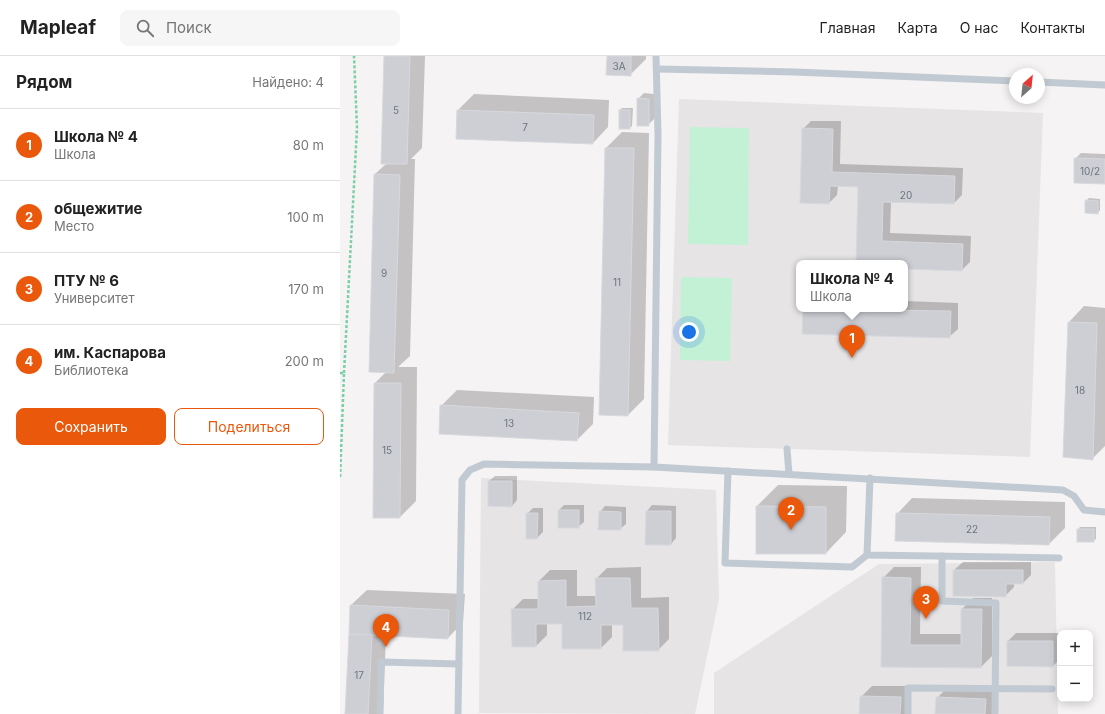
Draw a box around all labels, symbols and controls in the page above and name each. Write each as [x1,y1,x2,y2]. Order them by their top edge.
search box [120,10,400,46]
text: Mapleaf [20,16,96,39]
icon: search [134,17,156,39]
text: Поиск [166,18,212,37]
text: Главная [820,19,875,36]
text: Карта [897,19,938,36]
text: О нас [960,19,998,36]
text: Контакты [1020,19,1085,36]
house number: 3А [612,60,626,72]
north arrow [1009,68,1045,104]
text: Рядом [16,72,72,92]
text: Найдено: 4 [252,74,324,90]
house number: 5 [393,104,399,116]
house number: 7 [522,121,528,133]
text: Школа № 4 [54,127,138,146]
text: 1 [26,137,32,153]
text: 80 m [293,137,324,153]
text: Школа [54,146,96,162]
house number: 10/2 [1080,165,1100,177]
house number: 20 [900,189,912,201]
text: общежитие [54,199,143,218]
text: 2 [25,209,33,225]
text: 100 m [287,209,324,225]
text: Место [54,218,94,234]
popup [796,260,908,312]
house number: 9 [381,267,387,279]
text: Школа № 4 [810,269,894,288]
text: ПТУ № 6 [54,271,119,290]
house number: 11 [613,276,621,288]
text: 3 [25,281,33,297]
text: 170 m [288,281,324,297]
text: Школа [810,288,852,304]
text: Университет [54,290,135,306]
your location [679,322,699,342]
pin: 1 [839,325,865,358]
text: им. Каспарова [54,343,166,362]
text: 4 [25,353,33,369]
text: 200 m [285,353,324,369]
text: Библиотека [54,362,129,378]
house number: 18 [1075,384,1085,396]
button: Сохранить [16,408,166,445]
button: Поделиться [174,408,324,445]
house number: 13 [504,417,514,429]
house number: 15 [382,444,392,456]
pin: 2 [778,497,804,530]
house number: 22 [966,523,978,535]
pin: 3 [913,586,939,619]
house number: 112 [578,610,592,622]
pin: 4 [373,614,399,647]
map controls [1057,630,1093,702]
button: + [1057,630,1093,666]
button: − [1057,666,1093,702]
house number: 17 [354,669,364,681]

